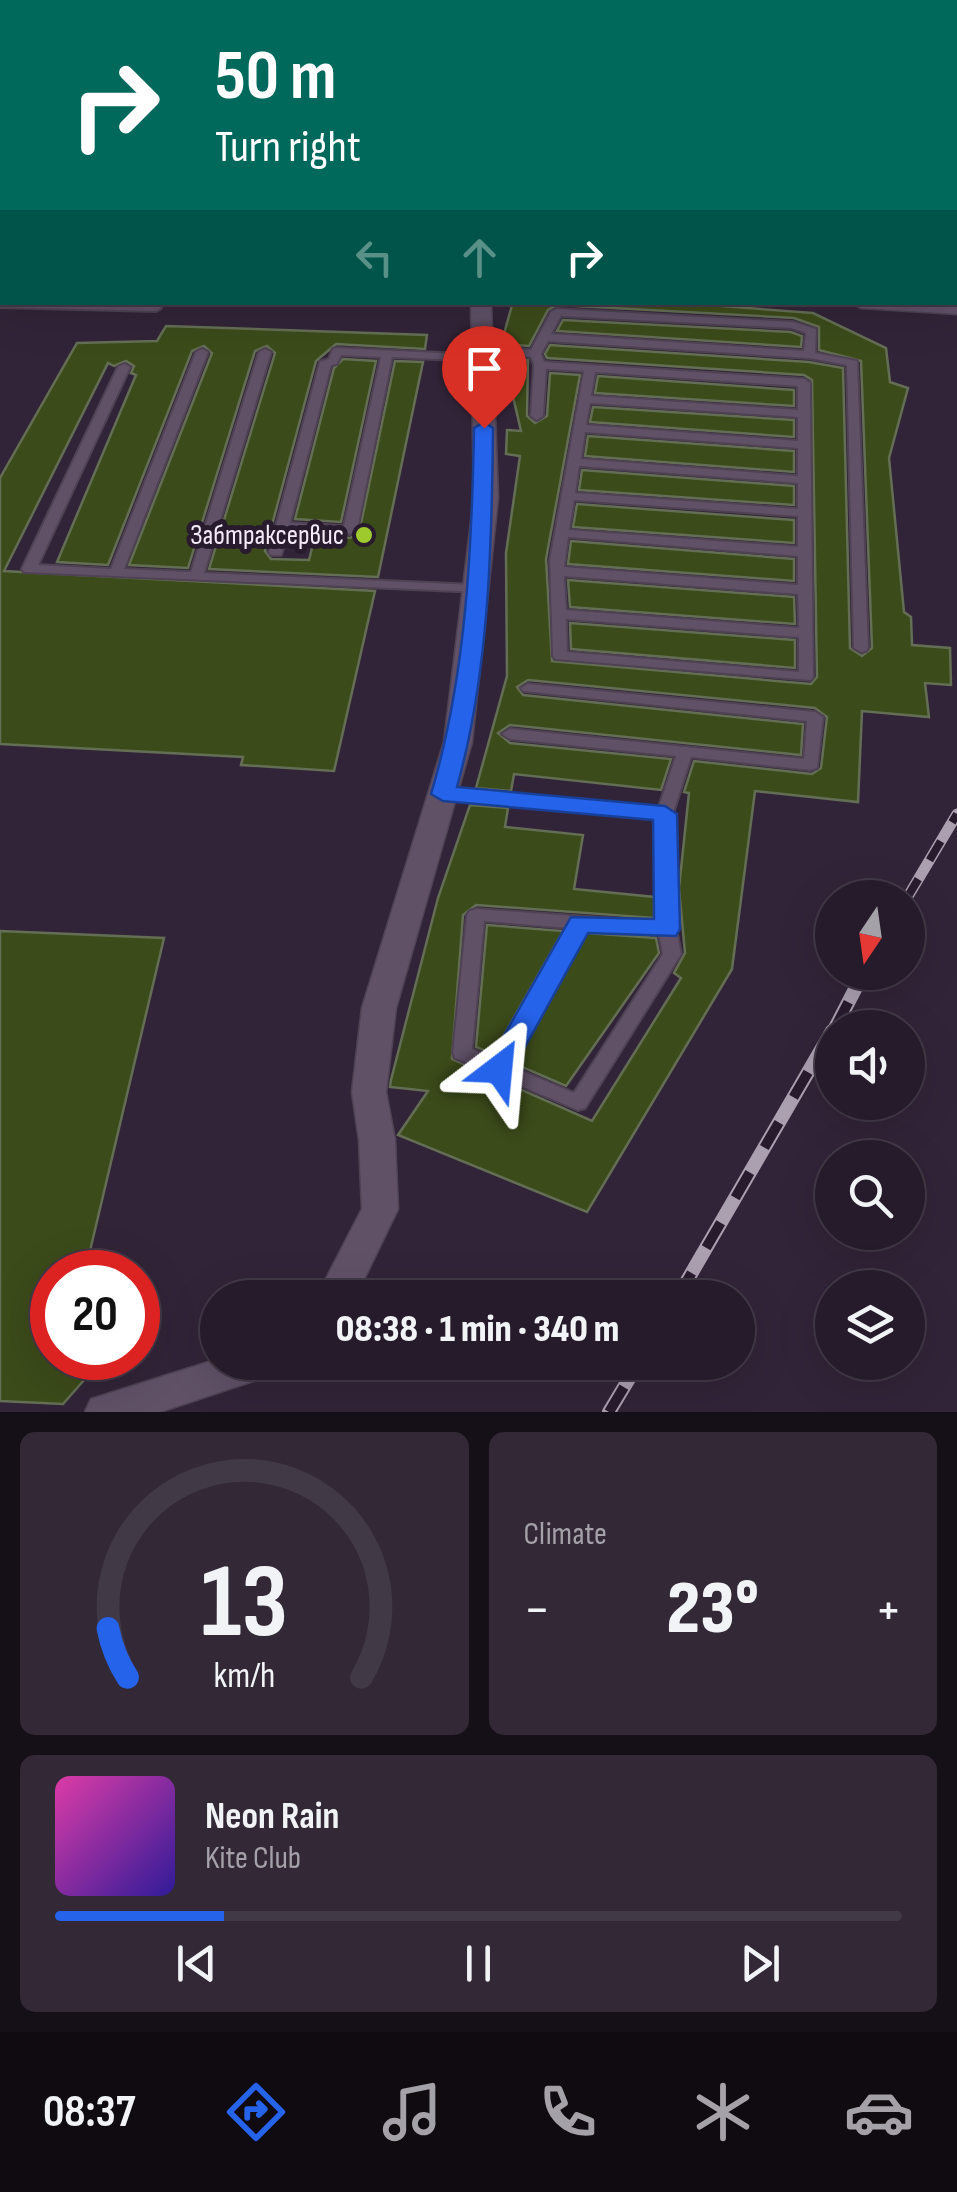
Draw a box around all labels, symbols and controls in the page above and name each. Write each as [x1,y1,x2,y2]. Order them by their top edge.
text: 50 m [215,35,336,119]
icon: right [50,40,180,170]
text: Turn right [215,120,361,175]
icon: left [347,230,402,285]
icon: ahead [452,230,507,285]
icon: right [557,230,612,285]
pin [442,326,527,429]
icon: arrive [457,341,512,396]
place label: Забтраксервис [190,519,344,552]
marker: Забтраксервис [353,524,375,546]
north arrow [815,880,925,990]
map controls [815,880,925,1380]
button: sound [815,1010,925,1120]
position arrow [447,1017,551,1121]
button: search [815,1140,925,1250]
speed limit sign: 20 [30,1250,160,1380]
button: layers [815,1270,925,1380]
text: 08:38 · 1 min · 340 m [336,1307,619,1352]
text: Climate [524,1515,607,1554]
text: 13 [201,1541,288,1666]
text: 23° [667,1564,759,1655]
text: − [524,1577,550,1644]
text: + [875,1577,902,1644]
text: km/h [213,1655,275,1698]
text: Neon Rain [205,1794,339,1839]
text: Kite Club [205,1839,301,1878]
icon: previous [169,1936,224,1991]
icon: pause [451,1936,506,1991]
icon: next [733,1936,788,1991]
icon: directions [221,2077,291,2147]
icon: music [377,2077,447,2147]
icon: phone [533,2077,603,2147]
icon: climate [688,2077,758,2147]
icon: car [844,2077,914,2147]
text: 08:37 [43,2085,135,2140]

